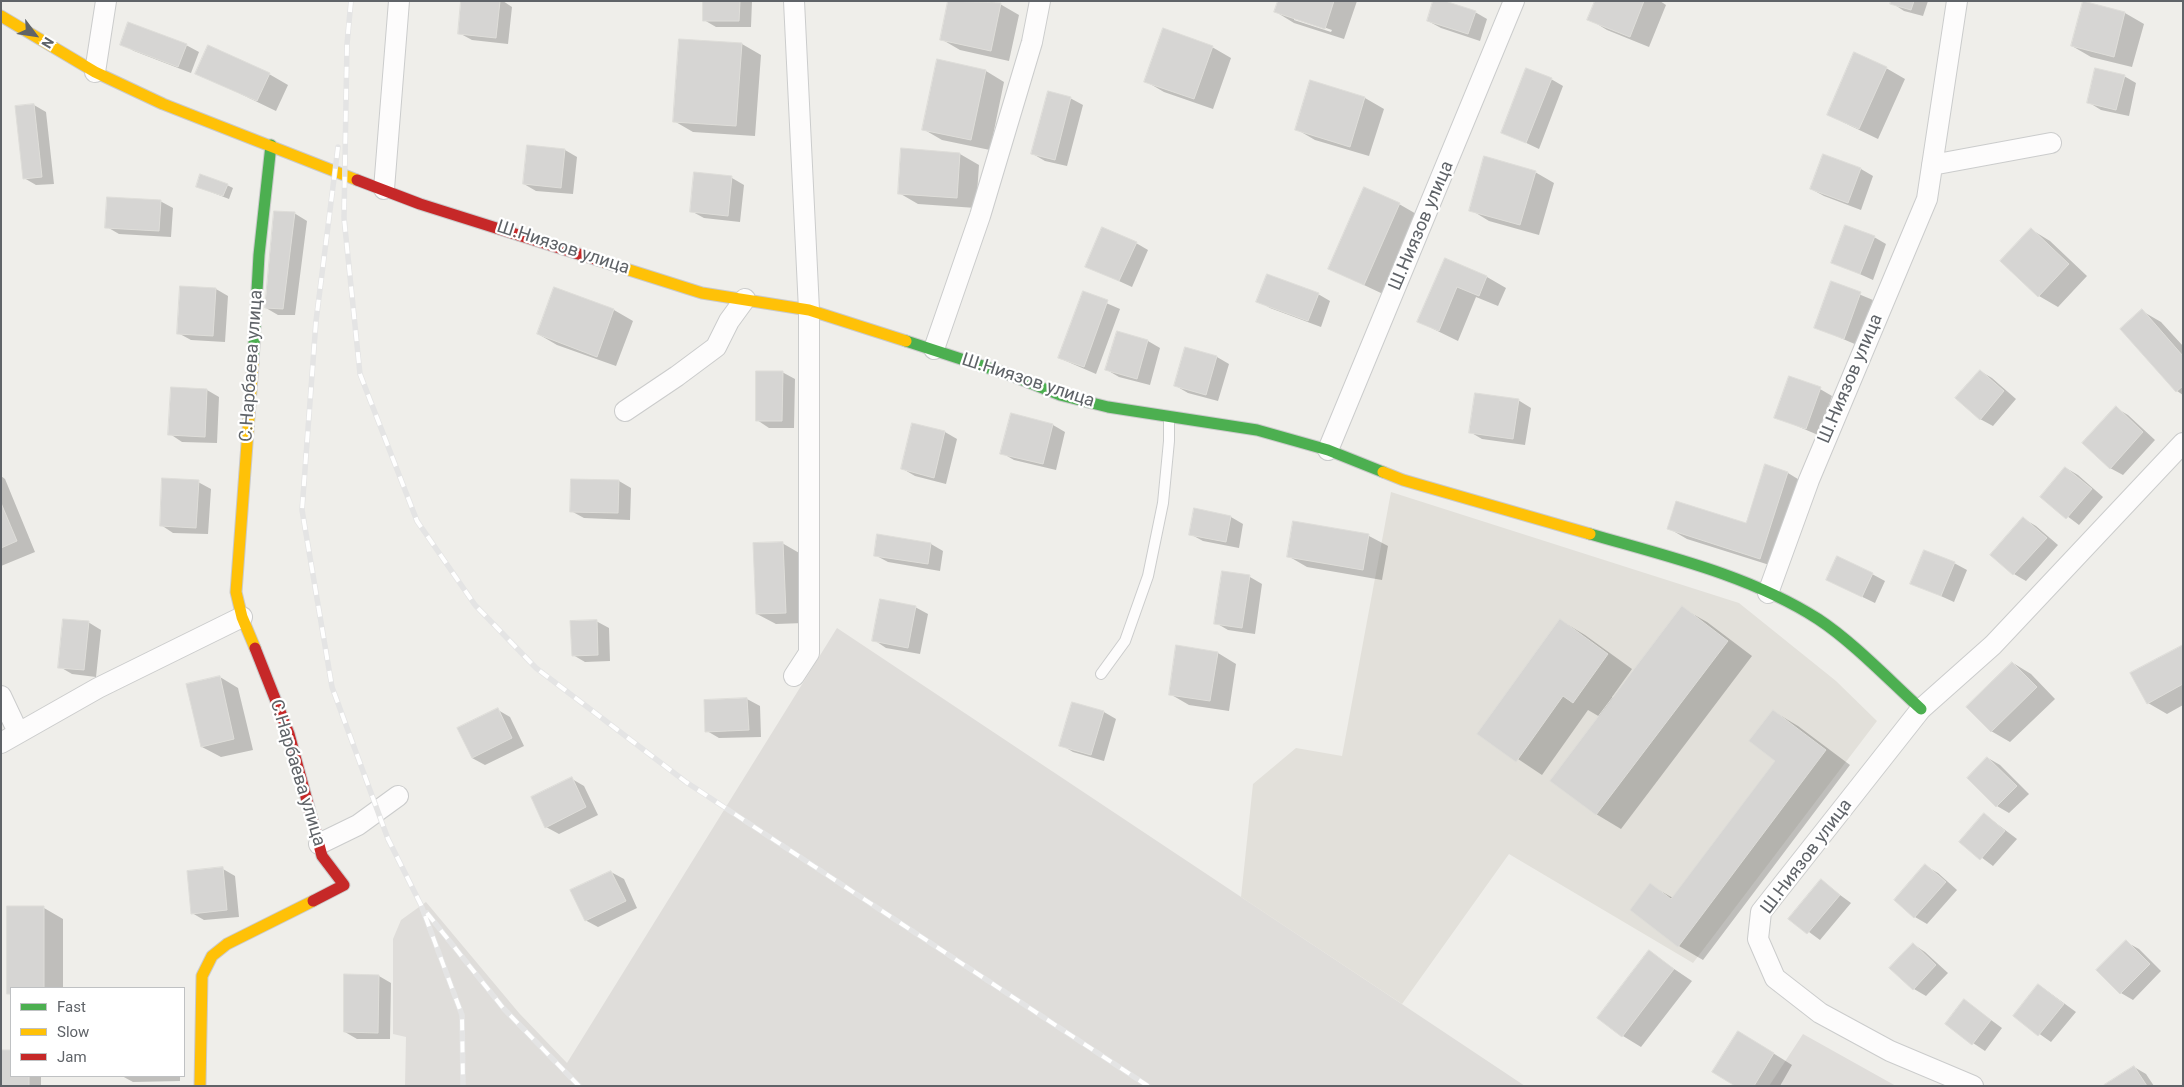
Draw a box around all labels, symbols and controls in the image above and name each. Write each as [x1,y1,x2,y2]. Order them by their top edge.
north arrow [10,10,60,60]
text: N [38,34,57,51]
street label: Ш.Ниязов улица [1385,158,1459,294]
street label: Ш.Ниязов улица [494,216,632,280]
street label: С.Нарбаева улица [236,289,268,443]
street label: Ш.Ниязов улица [1814,311,1888,447]
street label: Ш.Ниязов улица [959,349,1097,413]
street label: С.Нарбаева улица [264,697,330,849]
street label: Ш.Ниязов улица [1757,795,1857,919]
legend [10,987,185,1077]
text: Fast [57,998,86,1016]
text: Slow [57,1023,89,1041]
text: Jam [57,1048,87,1066]

